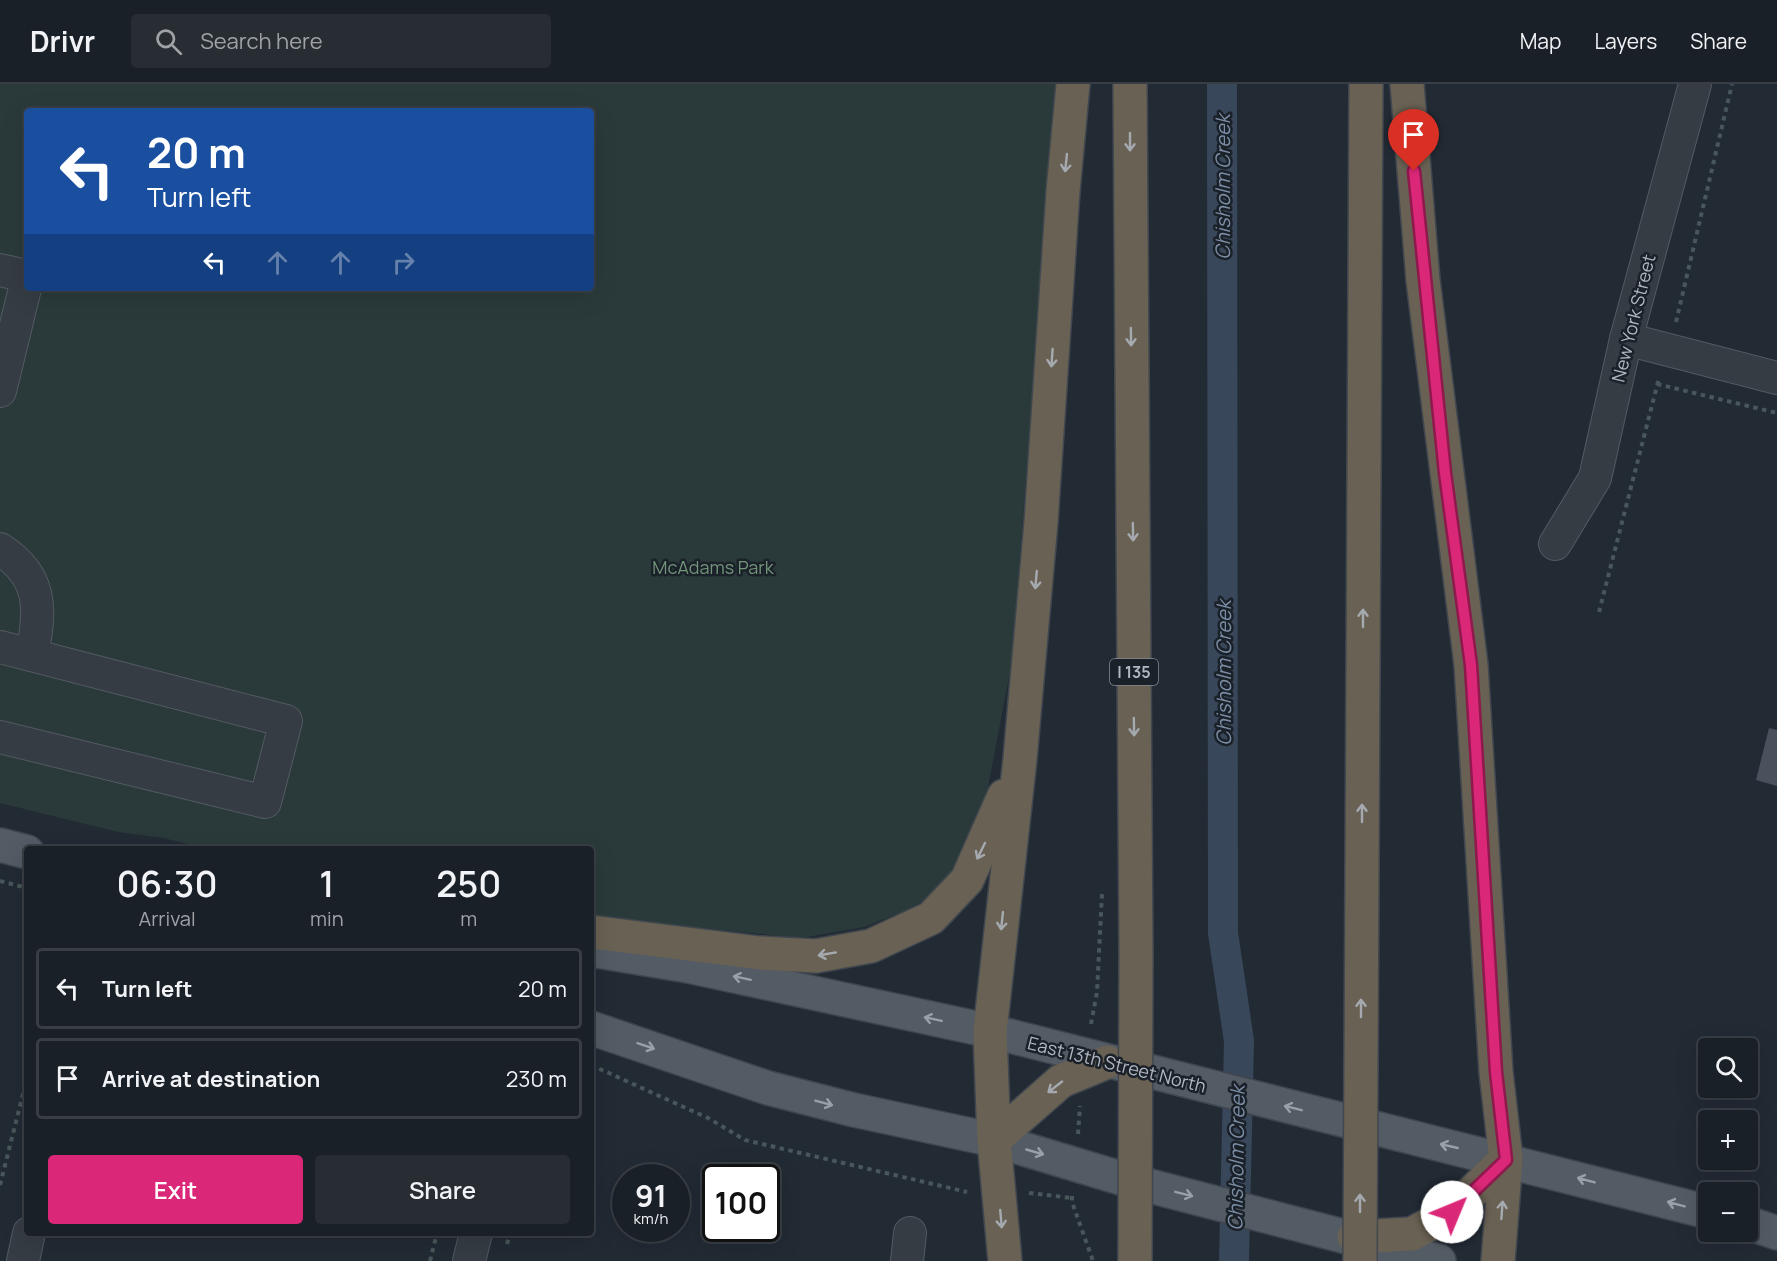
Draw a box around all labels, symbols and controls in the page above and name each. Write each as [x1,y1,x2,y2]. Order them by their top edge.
search box [131,14,551,68]
text: Drivr [30,22,95,60]
icon: search [152,25,185,58]
text: Search here [200,26,323,56]
text: Map [1520,27,1561,55]
text: Layers [1594,27,1657,55]
text: Share [1690,27,1747,55]
pin [1388,109,1439,171]
water label: Chisholm Creek [1209,111,1236,260]
icon: arrive [1397,118,1430,151]
text: 20 m [147,123,246,181]
icon: left [48,132,126,210]
one-way arrow [1124,132,1136,152]
one-way arrow [1060,153,1071,173]
text: Turn left [147,178,251,215]
icon: left [198,246,231,279]
icon: ahead [261,246,294,279]
icon: ahead [324,246,357,279]
icon: right [387,246,420,279]
street label: New York Street [1606,252,1660,384]
one-way arrow [1125,327,1137,347]
one-way arrow [1046,347,1057,367]
one-way arrow [1127,522,1138,542]
park label: McAdams Park [652,555,775,579]
one-way arrow [1030,570,1041,590]
water label: Chisholm Creek [1210,597,1237,746]
one-way arrow [1357,608,1369,628]
road number: I 135 [1110,659,1158,685]
one-way arrow [1128,717,1140,737]
one-way arrow [1356,803,1368,823]
one-way arrow [975,842,986,860]
text: 06:30 [117,859,218,908]
text: 1 [319,859,334,908]
text: 250 [436,859,501,908]
text: Arrival [138,905,196,932]
text: min [310,905,344,932]
text: m [460,905,477,932]
one-way arrow [996,911,1007,931]
one-way arrow [818,949,837,960]
icon: left [51,972,84,1005]
one-way arrow [733,972,752,983]
text: Turn left [102,974,192,1004]
text: 20 m [518,974,567,1004]
one-way arrow [1355,998,1367,1018]
one-way arrow [923,1013,943,1024]
street label: East 13th Street North [1025,1030,1209,1098]
map controls [1698,1038,1758,1242]
button: search [1698,1038,1758,1098]
one-way arrow [636,1042,655,1053]
icon: arrive [51,1062,84,1095]
text: Arrive at destination [102,1064,320,1094]
text: 230 m [506,1064,567,1094]
one-way arrow [1047,1080,1063,1093]
water label: Chisholm Creek [1221,1082,1251,1231]
one-way arrow [814,1097,833,1109]
one-way arrow [1284,1101,1303,1113]
button: + [1698,1110,1758,1170]
one-way arrow [1440,1139,1459,1151]
one-way arrow [1025,1147,1044,1158]
button: Exit [48,1155,303,1224]
button: Share [315,1155,570,1224]
speed limit sign: 100 [702,1164,780,1242]
one-way arrow [1577,1174,1596,1186]
text: 91 [635,1175,667,1216]
position arrow [1420,1180,1484,1244]
button: − [1698,1182,1758,1242]
one-way arrow [1174,1189,1193,1200]
one-way arrow [1354,1193,1366,1213]
one-way arrow [1666,1197,1685,1209]
one-way arrow [1497,1201,1508,1221]
text: km/h [634,1208,668,1229]
one-way arrow [996,1209,1007,1229]

